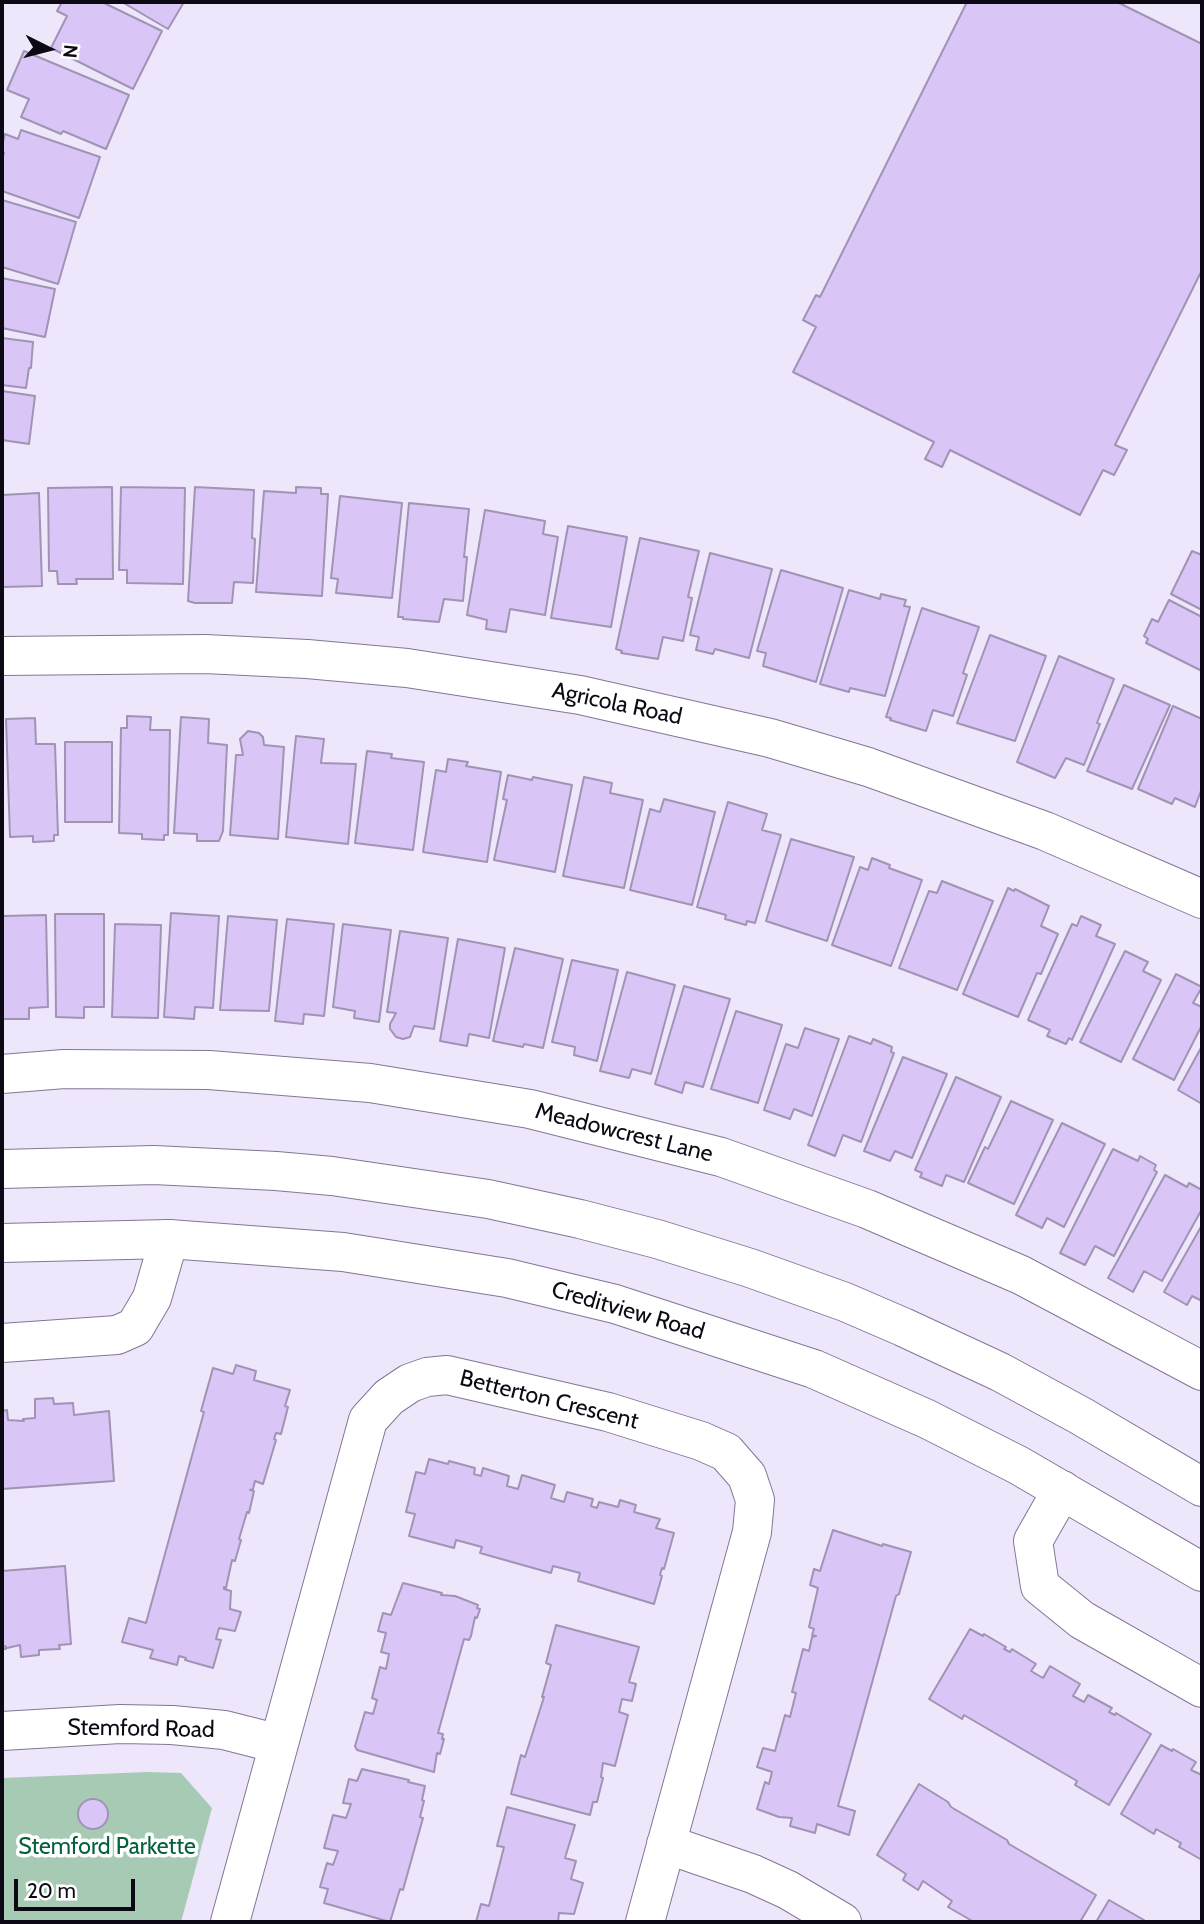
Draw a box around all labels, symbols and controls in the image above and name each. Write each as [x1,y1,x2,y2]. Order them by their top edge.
north arrow [14,14,84,84]
text: N [58,43,83,59]
street label: Agricola Road [550,677,684,731]
street label: Meadowcrest Lane [532,1098,716,1168]
street label: Creditview Road [548,1276,708,1346]
street label: Betterton Crescent [457,1364,641,1436]
street label: Stemford Road [67,1714,215,1744]
park label: Stemford Parkette [18,1833,196,1861]
scale bar [18,1864,138,1908]
text: 20 m [27,1878,76,1903]

